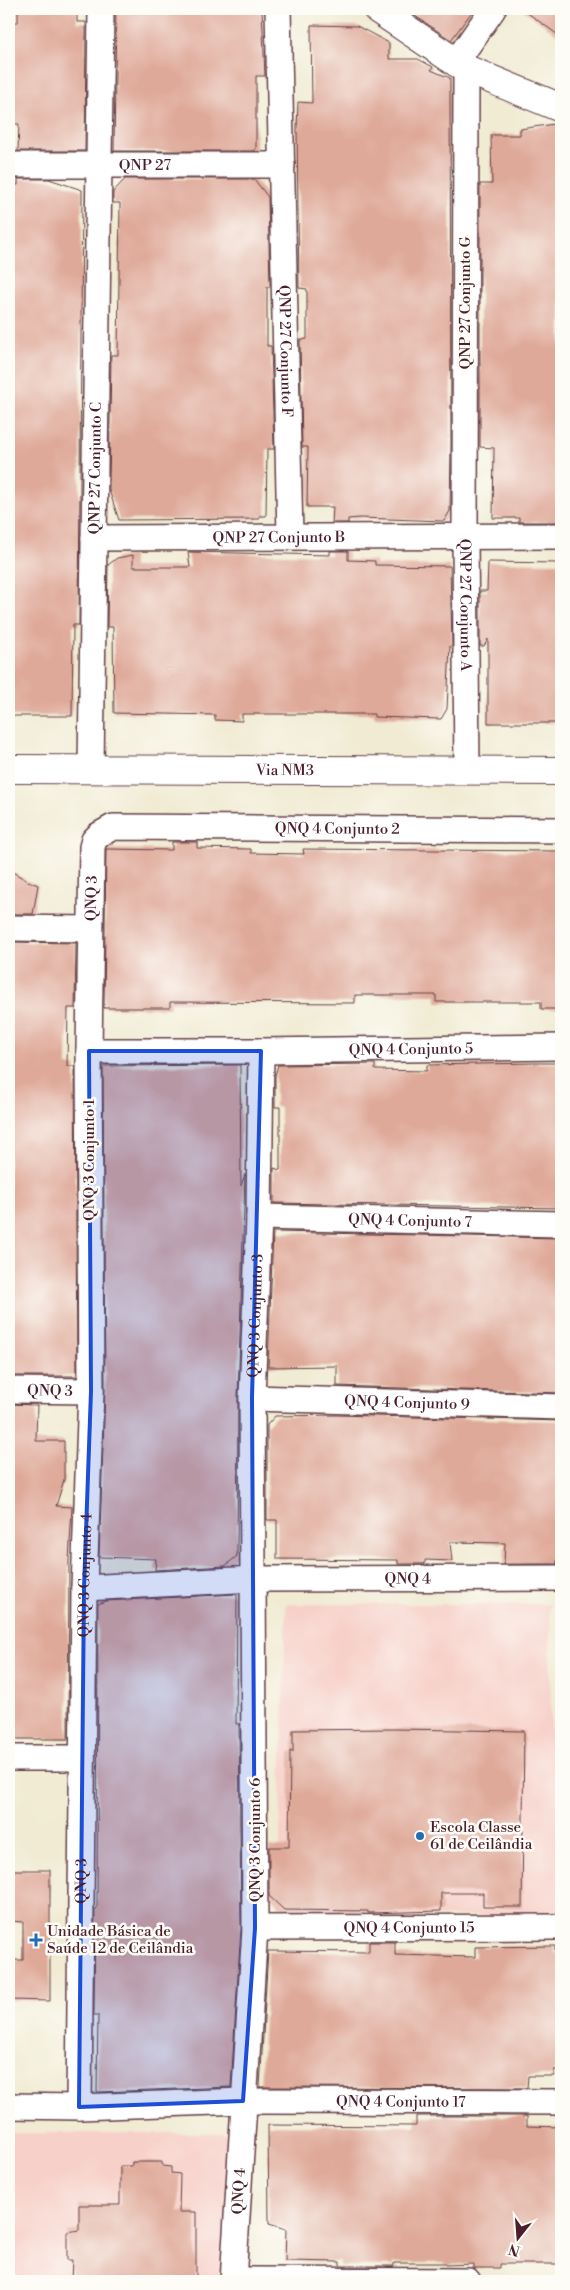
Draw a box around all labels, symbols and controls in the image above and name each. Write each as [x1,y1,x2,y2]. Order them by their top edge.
street label: QNP 27 [119,156,172,175]
street label: QNP 27 Conjunto G [456,236,475,370]
street label: QNP 27 Conjunto F [274,285,296,417]
street label: QNP 27 Conjunto C [85,402,106,534]
street label: QNP 27 Conjunto B [213,528,345,547]
street label: QNP 27 Conjunto A [455,539,475,672]
street label: Via NM3 [255,761,314,780]
street label: QNQ 4 Conjunto 2 [275,819,400,839]
street label: QNQ 3 [82,875,102,921]
street label: QNQ 4 Conjunto 5 [349,1039,473,1060]
street label: QNQ 3 Conjunto 1 [80,1098,99,1221]
street label: QNQ 4 Conjunto 7 [348,1210,473,1232]
street label: QNQ 3 Conjunto 3 [244,1253,268,1378]
street label: QNQ 3 [27,1381,73,1401]
street label: QNQ 4 Conjunto 9 [344,1392,470,1414]
street label: QNQ 3 Conjunto 4 [75,1512,97,1637]
street label: QNQ 4 [385,1569,431,1589]
street label: QNQ 3 Conjunto 6 [246,1778,265,1902]
place label: Escola Classe 61 de Ceilândia [430,1818,533,1854]
marker: Escola Classe 61 de Ceilândia [414,1830,426,1842]
street label: QNQ 3 [72,1858,91,1904]
street label: QNQ 4 Conjunto 15 [343,1918,475,1938]
place label: Unidade Básica de Saúde 12 de Ceilândia [47,1922,194,1958]
marker: Unidade Básica de Saúde 12 de Ceilândia [29,1933,43,1947]
street label: QNQ 4 Conjunto 17 [336,2092,466,2112]
street label: QNQ 4 [228,2167,250,2215]
north arrow [492,2212,542,2262]
text: N [507,2239,522,2260]

